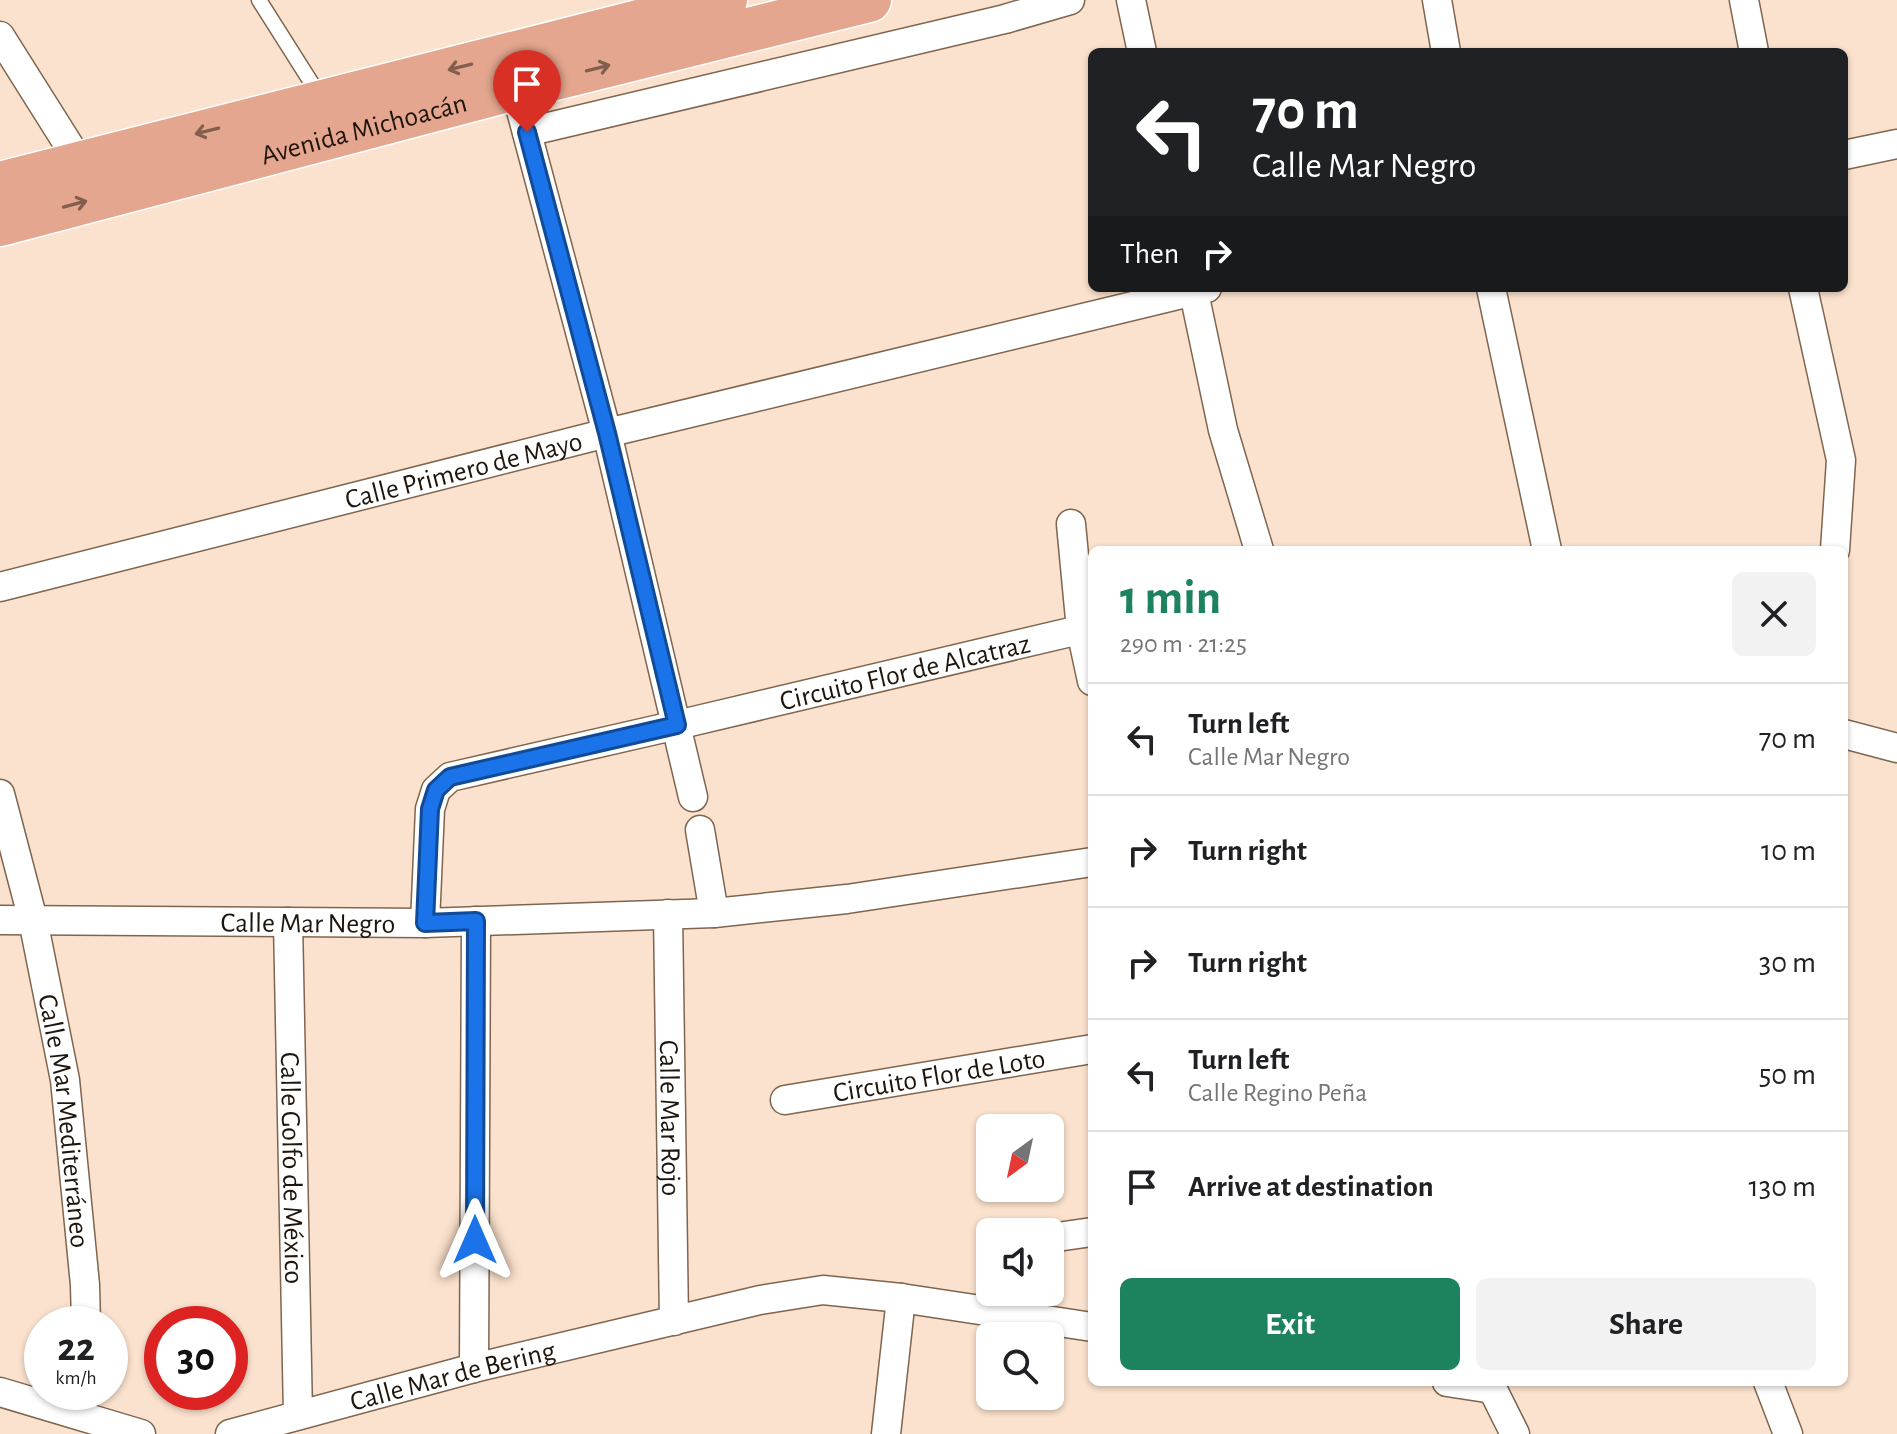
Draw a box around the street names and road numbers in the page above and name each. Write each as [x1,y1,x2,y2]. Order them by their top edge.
street label: Avenida Michoacán [258,89,470,171]
street label: Calle Primero de Mayo [342,428,585,515]
street label: Circuito Flor de Alcatraz [777,630,1033,716]
street label: Calle Mar Negro [221,910,395,939]
street label: Calle Mar Mediterráneo [32,992,93,1249]
street label: Calle Mar Rojo [654,1040,684,1196]
street label: Circuito Flor de Loto [831,1045,1047,1108]
street label: Calle Golfo de México [275,1052,307,1284]
street label: Calle Mar de Bering [347,1337,558,1417]

